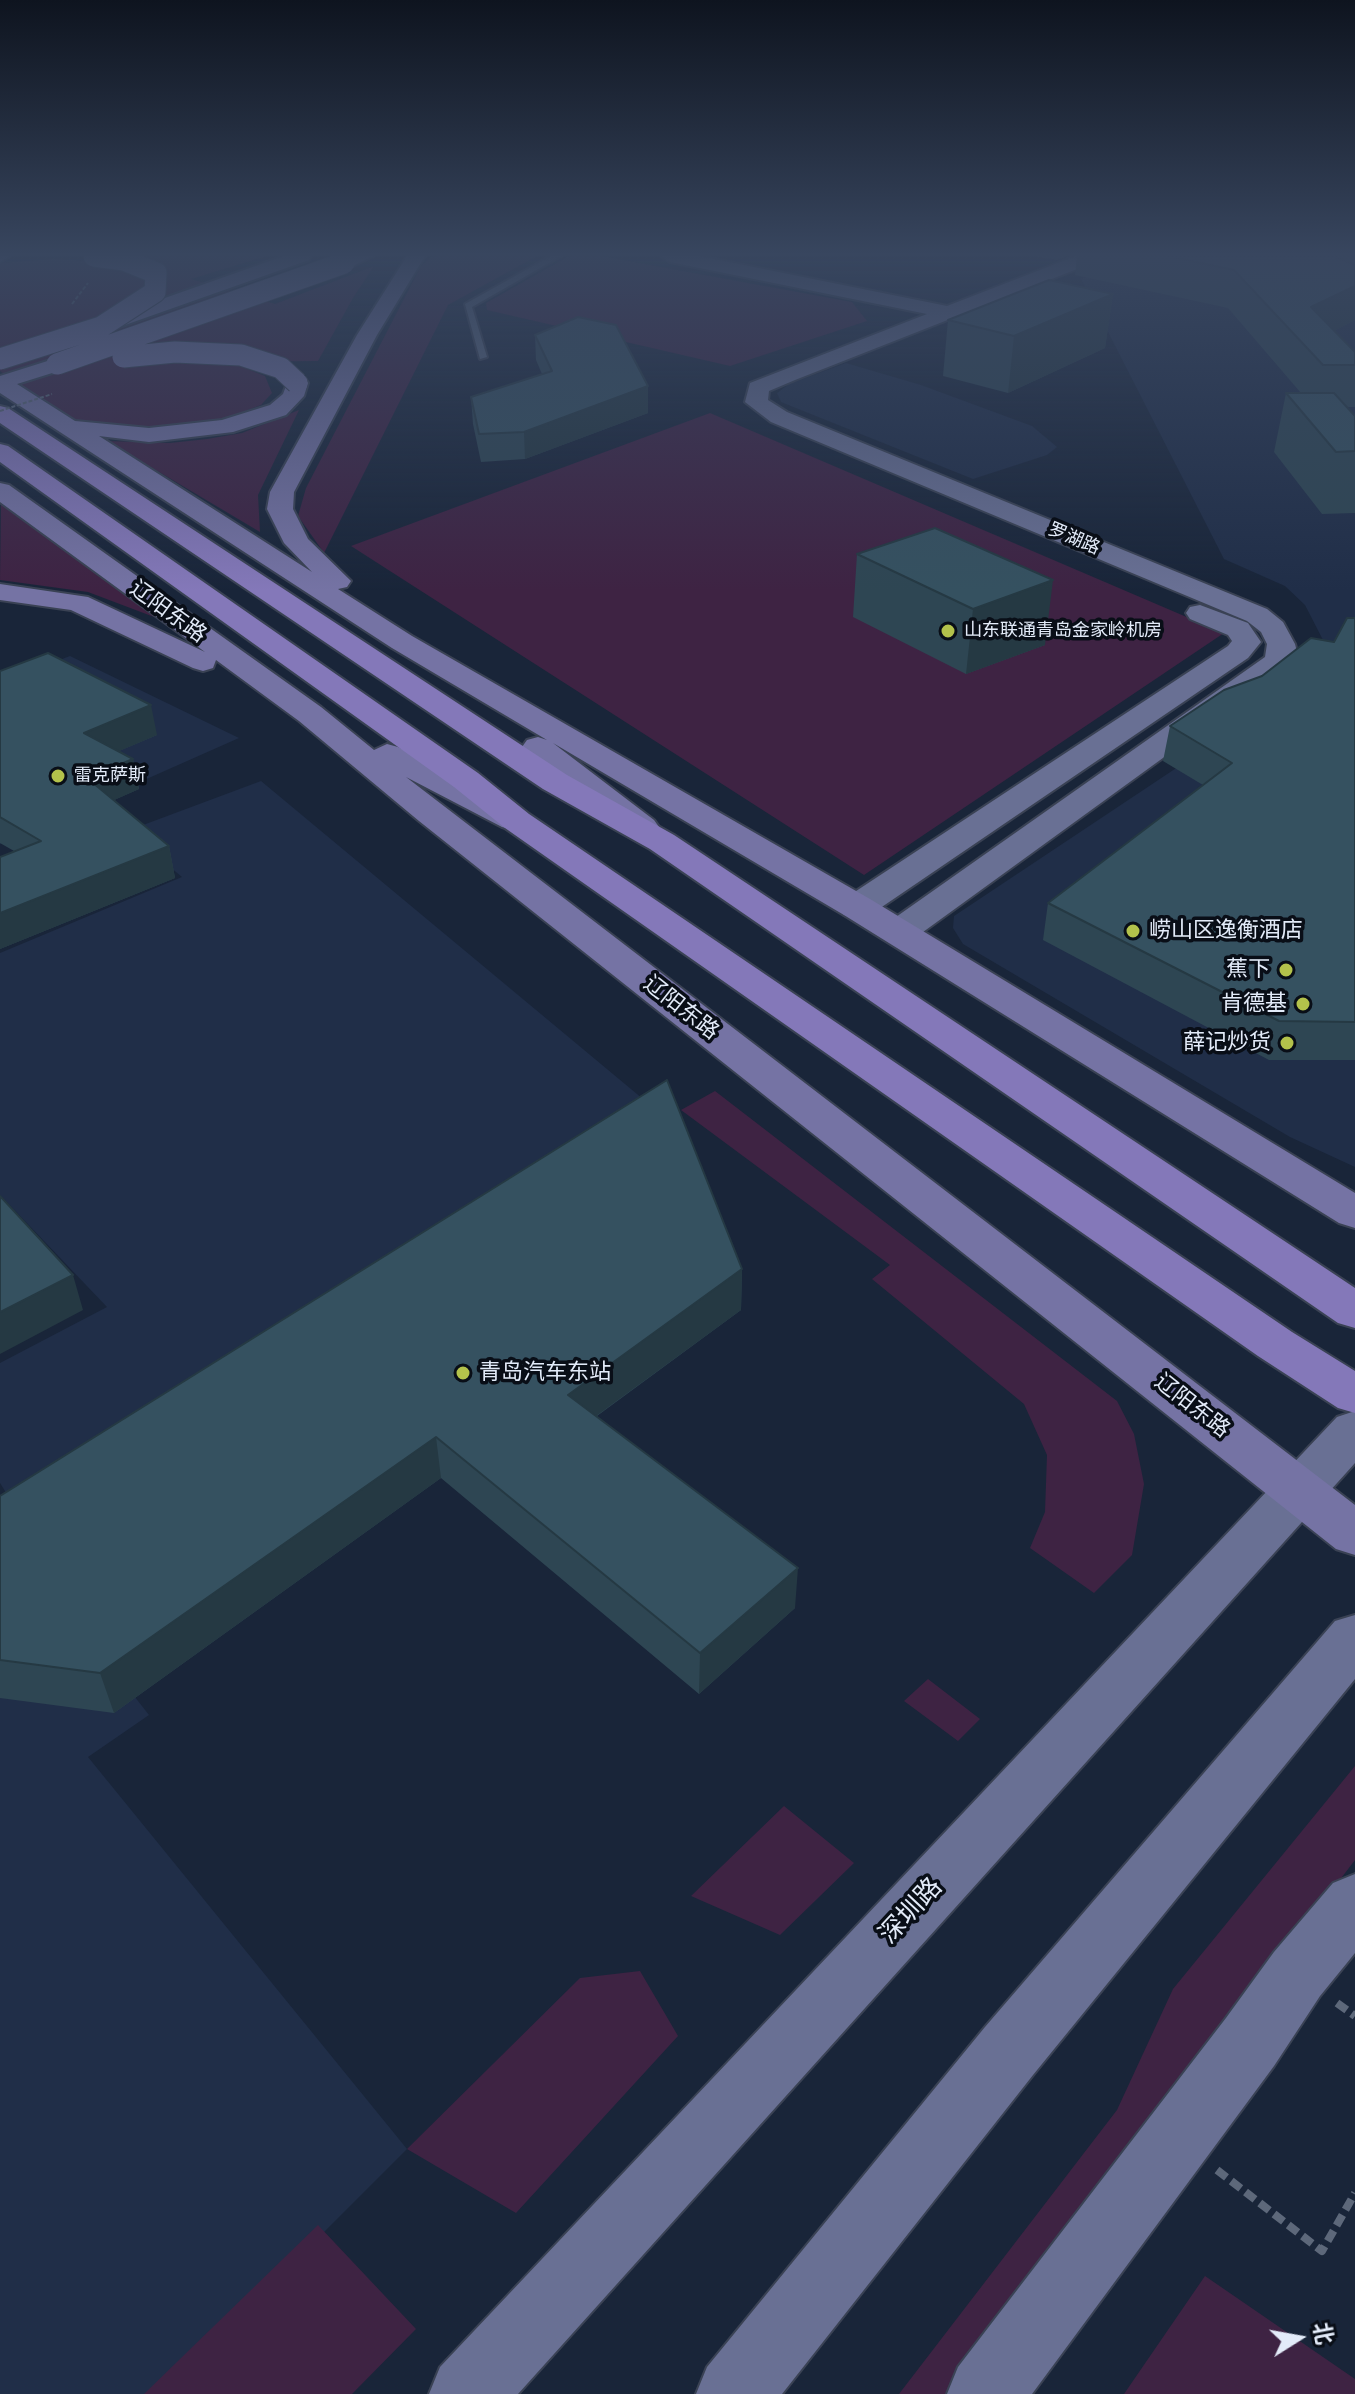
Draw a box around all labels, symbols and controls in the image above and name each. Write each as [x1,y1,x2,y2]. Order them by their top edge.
street label: 罗湖路 [1045,519,1103,559]
street label: 辽阳东路 [125,575,211,649]
place label: 山东联通青岛金家岭机房 [964,620,1162,642]
marker: 山东联通青岛金家岭机房 [939,622,957,640]
place label: 雷克萨斯 [74,765,146,787]
marker: 雷克萨斯 [49,767,67,785]
place label: 崂山区逸衡酒店 [1149,918,1303,944]
marker: 崂山区逸衡酒店 [1124,922,1142,940]
place label: 蕉下 [1226,957,1270,983]
marker: 蕉下 [1277,961,1295,979]
street label: 辽阳东路 [638,971,724,1045]
place label: 肯德基 [1221,991,1287,1017]
marker: 肯德基 [1294,995,1312,1013]
place label: 薛记炒货 [1183,1030,1271,1056]
marker: 薛记炒货 [1278,1034,1296,1052]
place label: 青岛汽车东站 [479,1360,611,1386]
marker: 青岛汽车东站 [454,1364,472,1382]
street label: 辽阳东路 [1149,1369,1235,1443]
street label: 深圳路 [873,1872,949,1950]
north arrow [1259,2298,1339,2378]
text: 北 [1308,2320,1338,2347]

